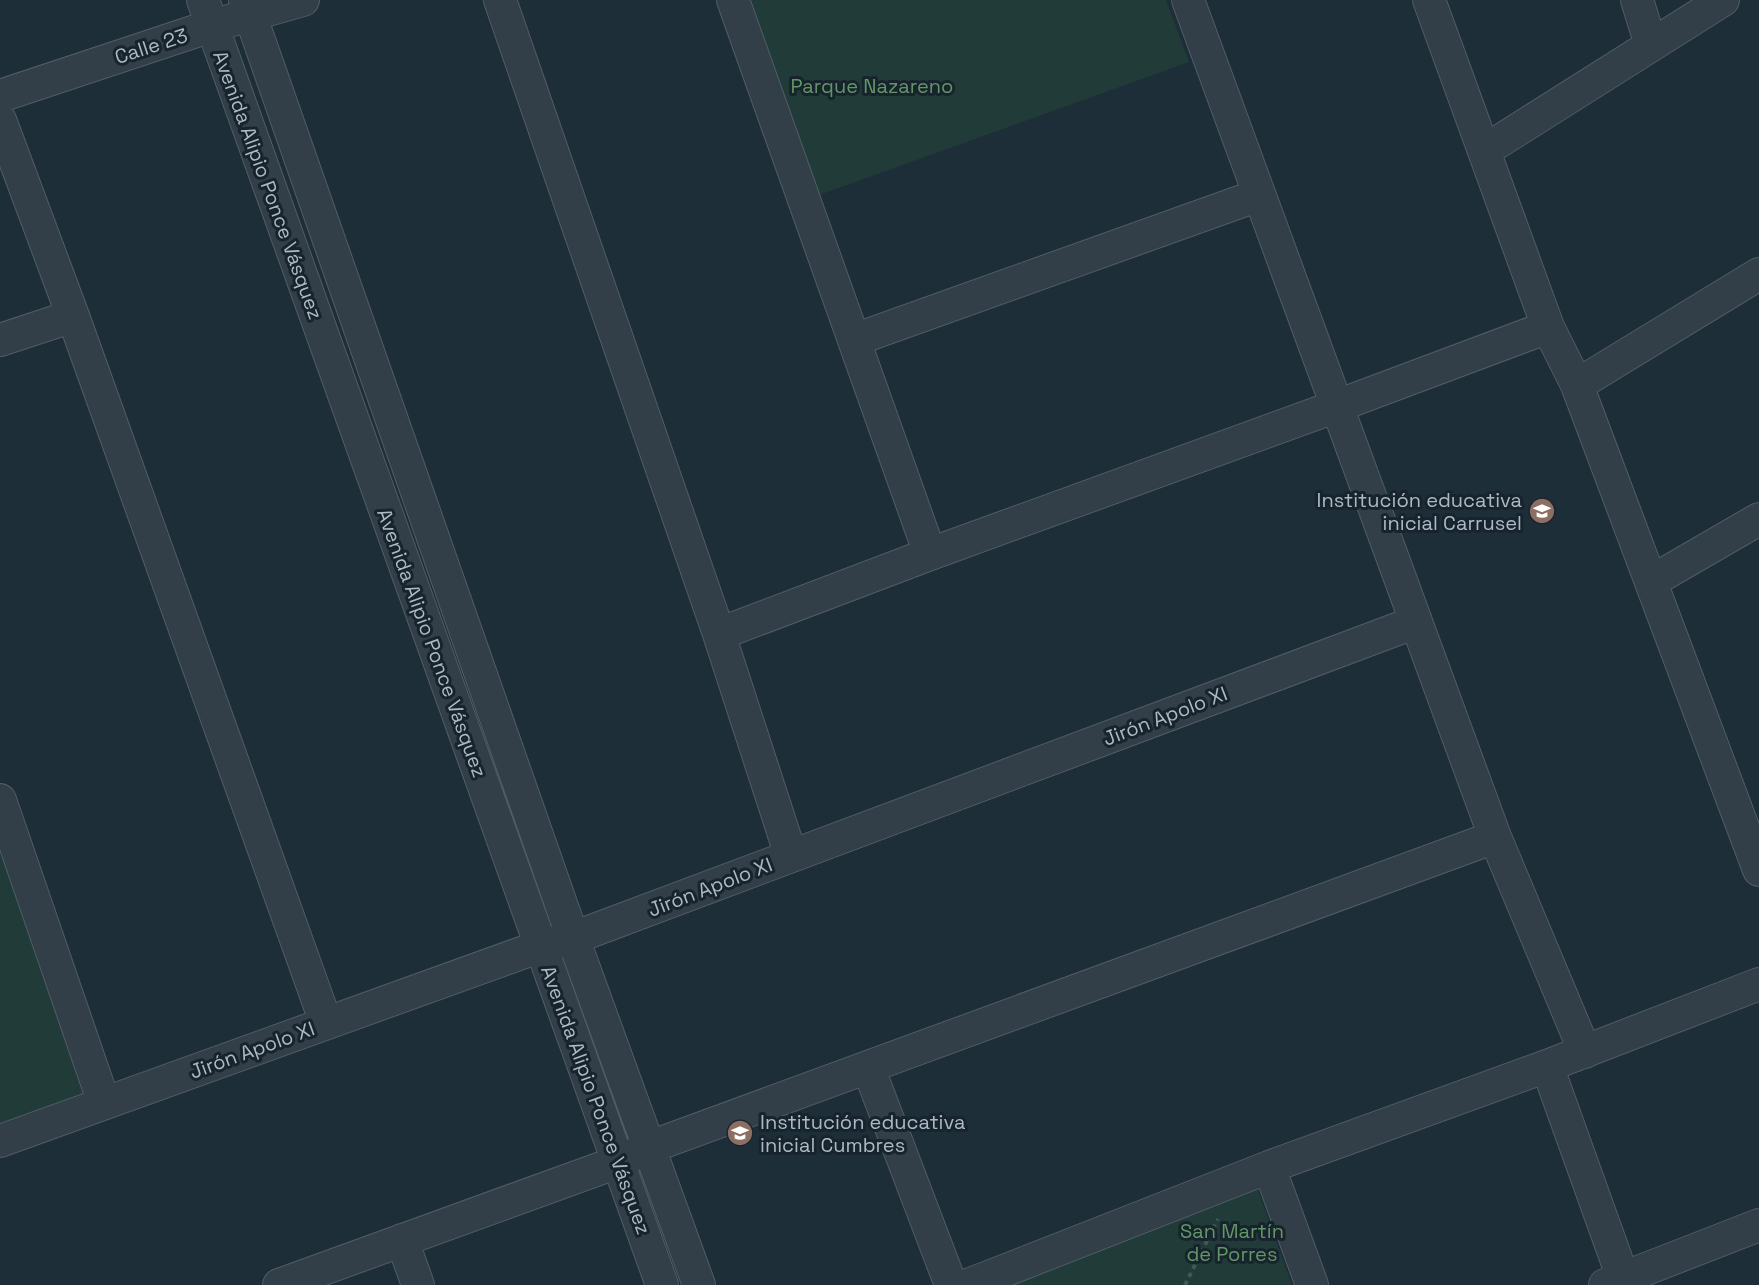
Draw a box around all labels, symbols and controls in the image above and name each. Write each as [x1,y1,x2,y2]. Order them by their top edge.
street label: Calle 23 [111,22,191,70]
street label: Avenida Alipio Ponce Vásquez [207,47,329,323]
park label: Parque Nazareno [791,73,953,99]
place label: Institución educativa inicial Carrusel [1317,487,1522,536]
school or university icon: Institución educativa inicial Carrusel [1527,496,1557,526]
street label: Avenida Alipio Ponce Vásquez [371,505,493,781]
street label: Jirón Apolo XI [1099,680,1231,752]
street label: Jirón Apolo XI [644,851,776,923]
street label: Avenida Alipio Ponce Vásquez [535,962,657,1238]
street label: Jirón Apolo XI [186,1015,318,1085]
place label: Institución educativa inicial Cumbres [760,1109,965,1158]
school or university icon: Institución educativa inicial Cumbres [725,1118,755,1148]
park label: San Martín de Porres [1180,1218,1284,1267]

